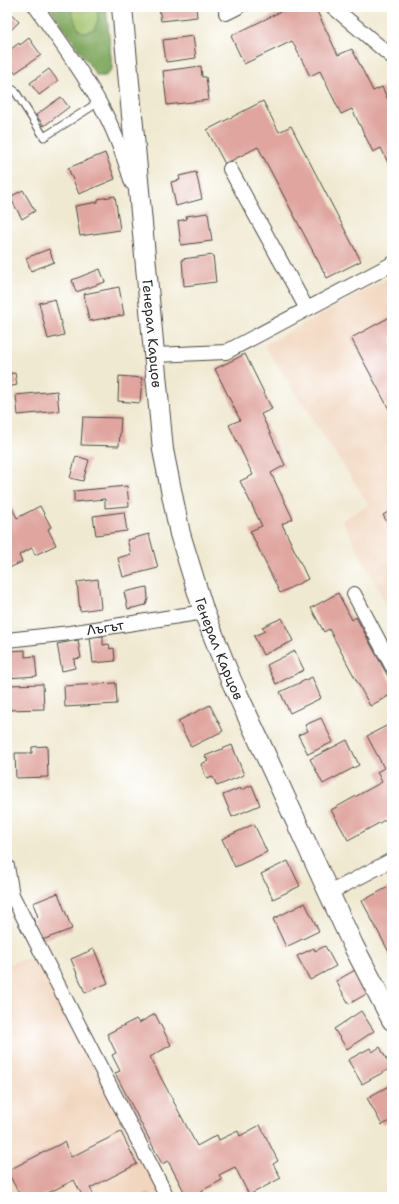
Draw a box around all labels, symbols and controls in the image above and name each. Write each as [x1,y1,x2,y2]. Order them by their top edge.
street label: Генерал Карцов [138,279,166,388]
street label: Генерал Карцов [191,596,248,703]
street label: Лъгът [85,616,126,639]

